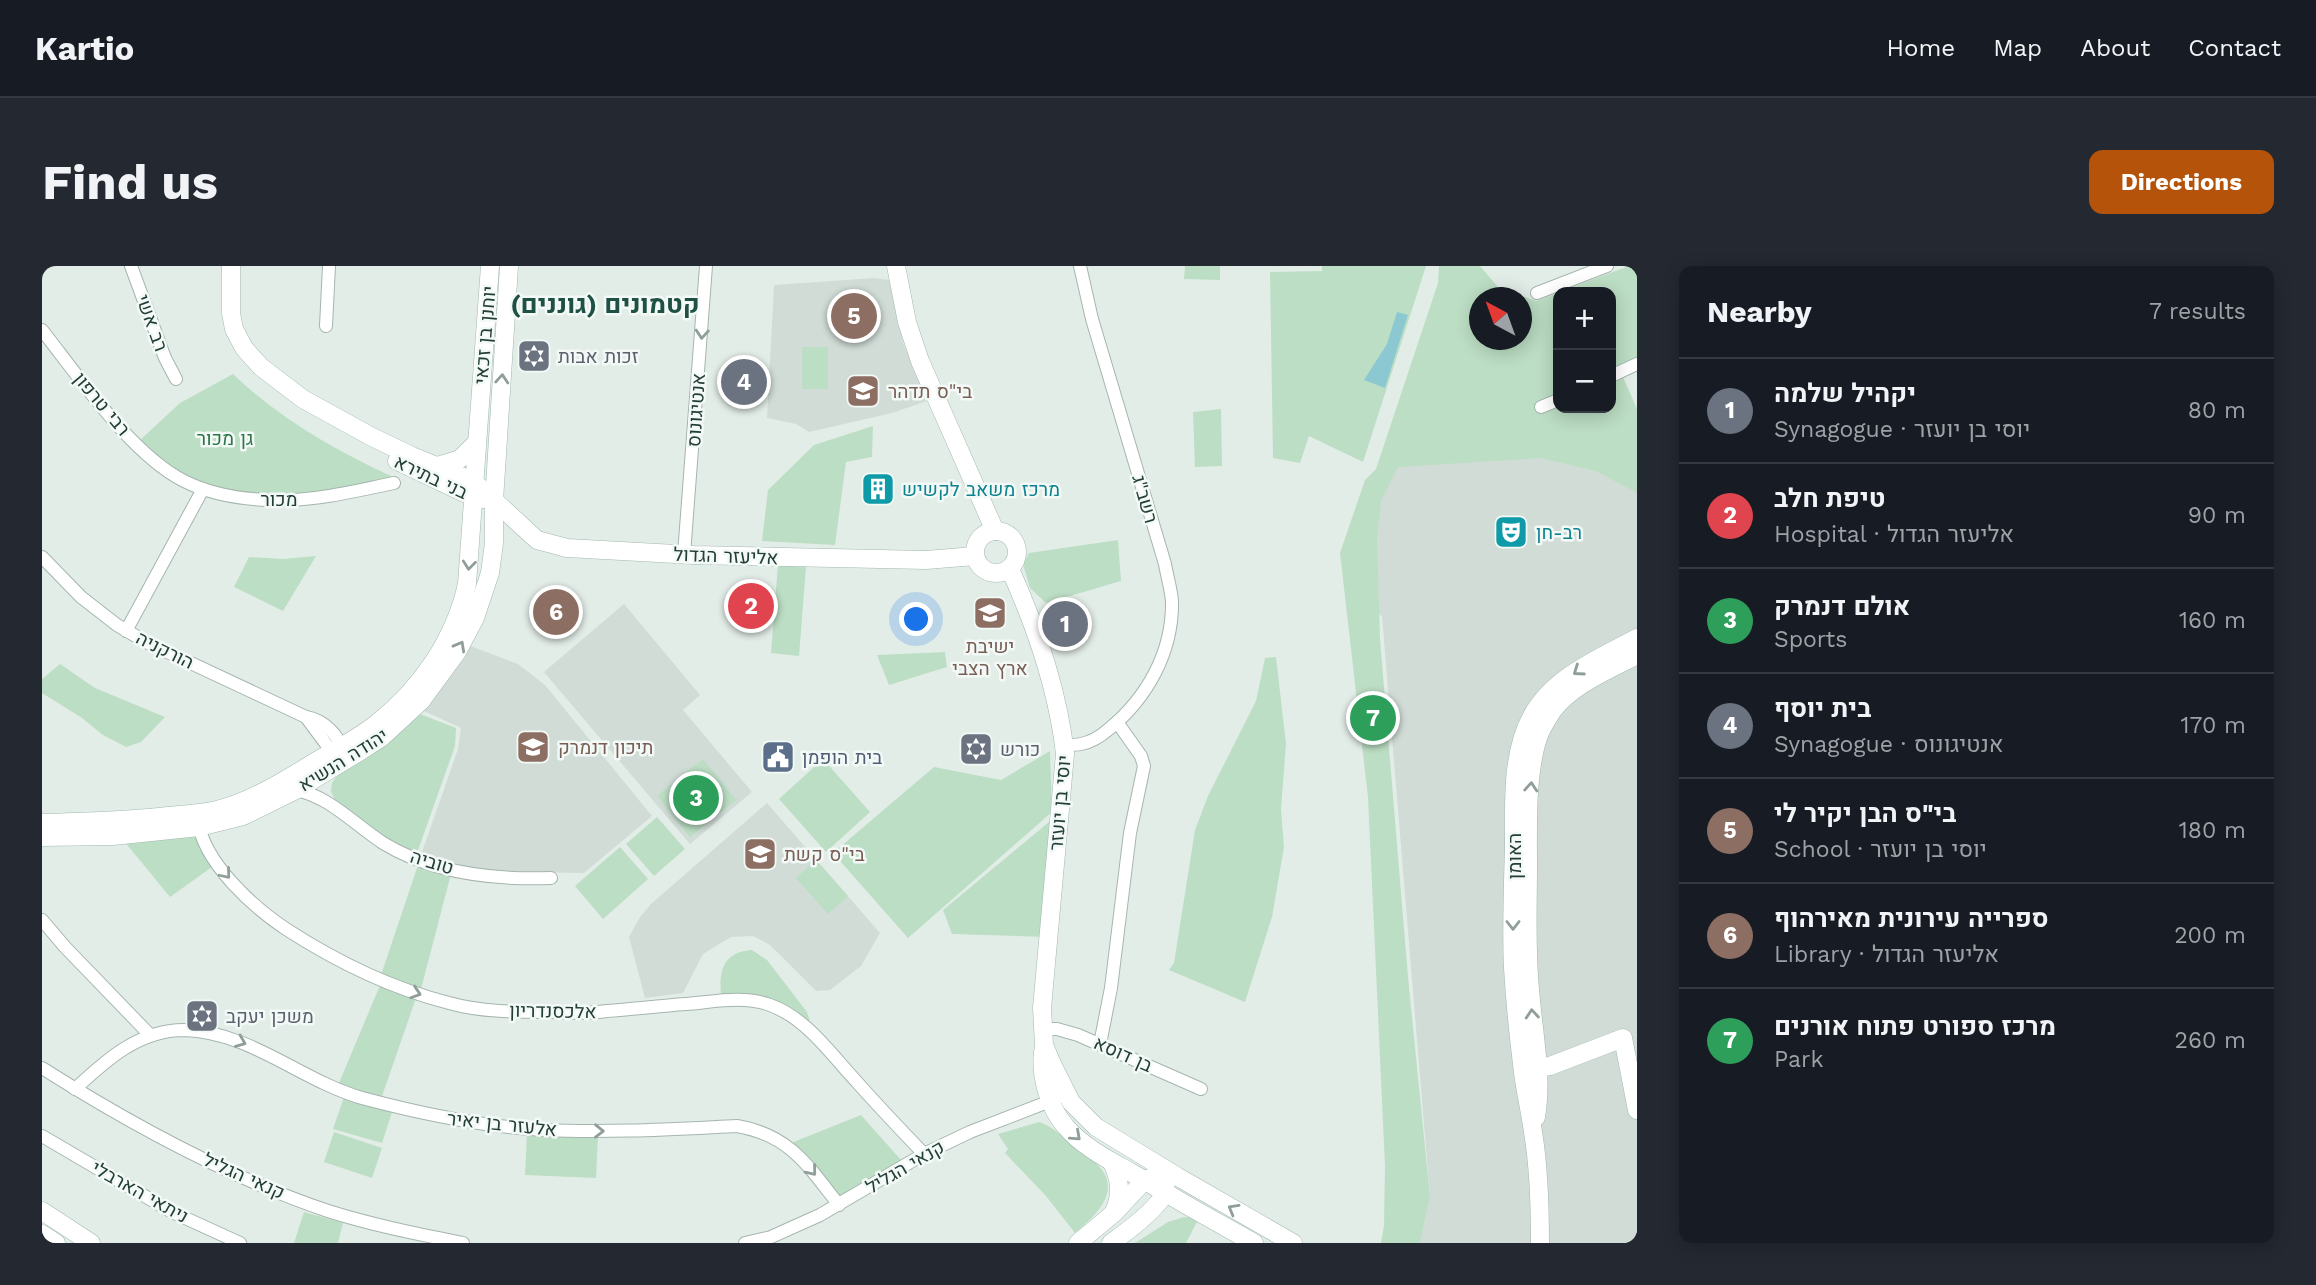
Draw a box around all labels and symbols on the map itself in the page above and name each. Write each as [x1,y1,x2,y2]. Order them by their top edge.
street label: יוחנן בן זכאי [469,285,501,385]
north arrow [1469,287,1532,350]
district label: קטמונים (גוננים) [510,289,700,319]
pin: 5 [831,290,877,342]
street label: רב אשי [131,291,173,355]
one-way arrow [694,329,709,340]
synagogue icon: זכות אבות [515,337,553,375]
place label: זכות אבות [558,345,639,368]
pin: 4 [721,356,767,408]
street label: רבי טרפון [69,368,135,440]
street label: אנטיגונוס [682,372,710,448]
school or university icon: בי"ס תדהר [844,372,882,410]
one-way arrow [494,374,509,385]
place label: בי"ס תדהר [888,380,972,403]
park label: גן מכור [197,427,253,450]
street label: בני בתירא [391,450,471,504]
building icon: מרכז משאב לקשיש [859,470,897,508]
street label: רשב"ג [1127,472,1163,526]
place label: מרכז משאב לקשיש [902,478,1060,501]
street label: מכור [260,488,298,511]
theatre icon: רב-חן [1492,513,1530,551]
place label: רב-חן [1536,521,1582,544]
street label: אליעזר הגדול [673,543,779,569]
one-way arrow [462,560,477,571]
pin: 2 [728,580,774,632]
pin: 6 [533,586,579,638]
school or university icon: ישיבת ארץ הצבי [971,594,1009,632]
pin: 1 [1042,598,1088,650]
your location [899,602,933,636]
street label: הורקניה [132,626,198,674]
place label: ישיבת ארץ הצבי [952,635,1028,680]
one-way arrow [452,640,465,653]
one-way arrow [1573,663,1586,675]
pin: 7 [1350,692,1396,744]
street label: יהודה הנשיא [294,723,392,797]
school or university icon: תיכון דנמרק [514,728,552,766]
synagogue icon: כורש [957,730,995,768]
place label: תיכון דנמרק [558,736,653,759]
public building icon: בית הופמן [759,738,797,776]
place label: כורש [1000,738,1040,761]
place label: בית הופמן [802,746,882,769]
street label: יוסי בן יועזר [1044,754,1076,852]
pin: 3 [673,772,719,824]
one-way arrow [1523,781,1538,792]
street label: האומן [1503,833,1526,879]
school or university icon: בי"ס קשת [741,835,779,873]
place label: בי"ס קשת [784,843,865,866]
street label: טוביה [407,845,457,879]
one-way arrow [218,865,230,878]
one-way arrow [1505,920,1521,931]
one-way arrow [410,985,422,999]
synagogue icon: משכן יעקב [183,997,221,1035]
street label: אלכסנדריון [509,999,597,1023]
place label: משכן יעקב [226,1005,314,1028]
one-way arrow [1525,1009,1540,1020]
street label: בן דוסא [1090,1031,1156,1077]
one-way arrow [234,1033,246,1047]
street label: אלעזר בן יאיר [446,1107,558,1141]
one-way arrow [594,1123,605,1138]
one-way arrow [1068,1128,1081,1141]
street label: קנאי הגליל [862,1135,948,1199]
street label: קנאי הגליל [200,1148,288,1204]
street label: ניתאי הארבלי [88,1156,192,1228]
one-way arrow [803,1163,816,1175]
one-way arrow [1228,1204,1241,1217]

